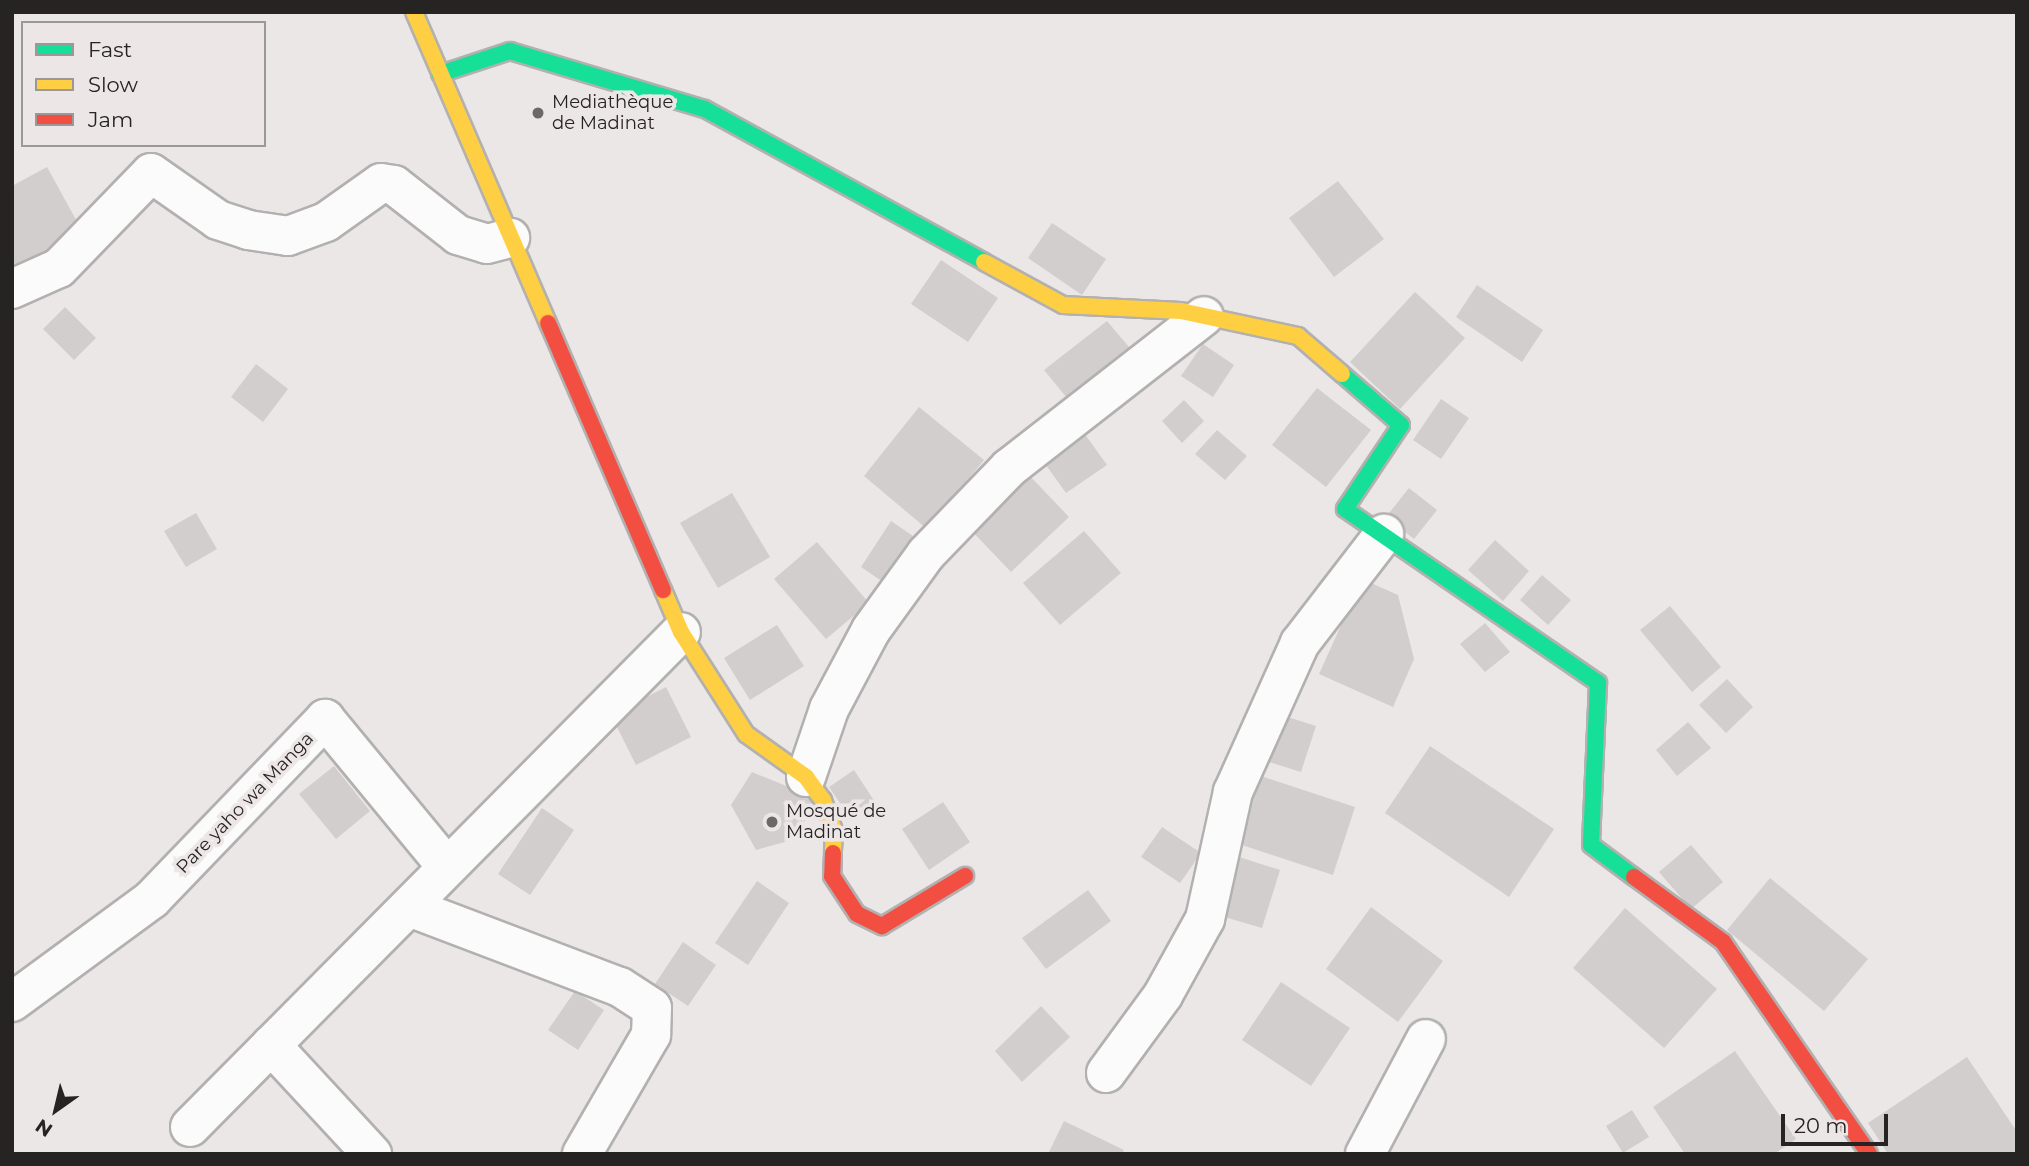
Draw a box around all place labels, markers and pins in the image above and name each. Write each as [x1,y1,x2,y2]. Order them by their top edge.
place label: Mediathèque de Madinat [552,92,673,134]
marker: Mediathèque de Madinat [530,105,546,121]
place label: Mosqué de Madinat [786,801,886,844]
marker: Mosqué de Madinat [764,814,780,830]

